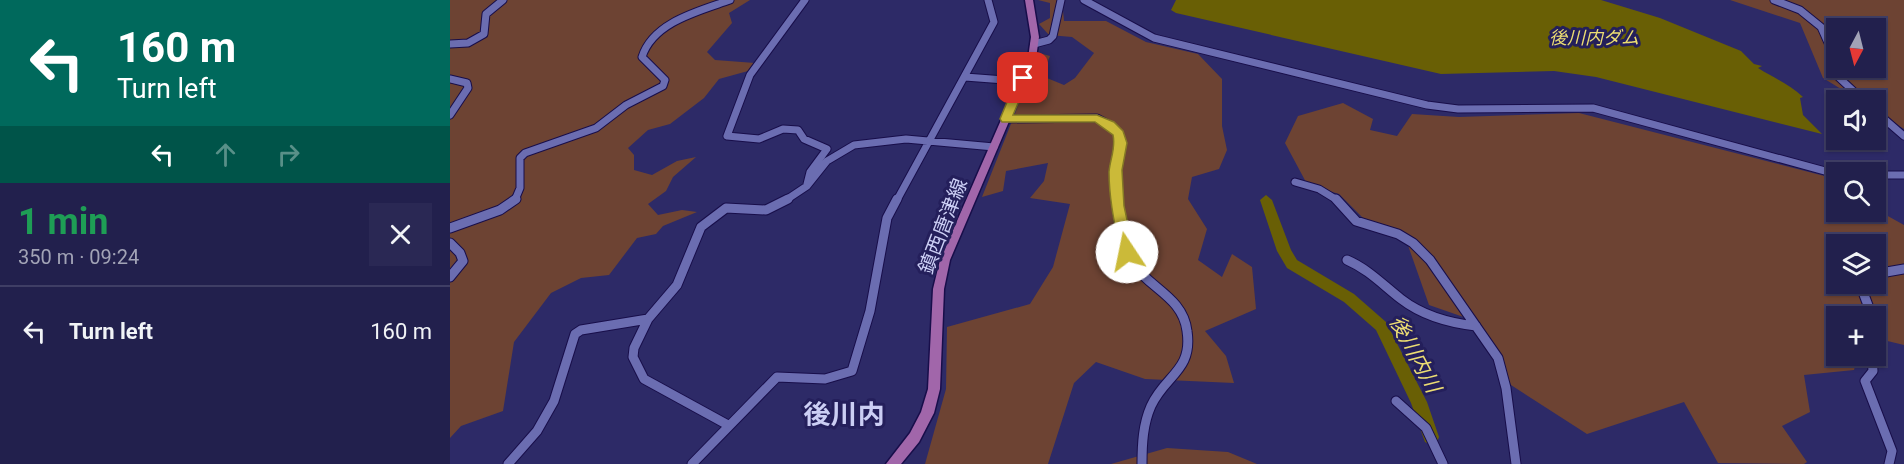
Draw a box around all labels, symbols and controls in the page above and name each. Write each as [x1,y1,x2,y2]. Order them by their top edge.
north arrow [1826,18,1886,78]
map controls [1826,18,1886,366]
text: 160 m [117,23,236,72]
icon: left [18,24,96,102]
water label: 後川内ダム [1549,27,1639,48]
pin [997,52,1048,103]
icon: arrive [1006,61,1039,94]
text: Turn left [117,73,217,105]
button: sound [1826,90,1886,150]
icon: left [146,138,179,171]
icon: ahead [209,138,242,171]
icon: right [272,138,305,171]
button: search [1826,162,1886,222]
street label: 鎮西唐津線 [914,175,972,277]
text: 1 min [18,201,109,243]
button: close [369,203,432,266]
position arrow [1095,220,1159,284]
button: layers [1826,234,1886,294]
text: 350 m · 09:24 [18,245,139,269]
button: + [1826,306,1886,366]
water label: 後川内川 [1385,311,1446,398]
icon: left [18,315,51,348]
text: Turn left [69,319,153,344]
text: 160 m [370,319,432,344]
district label: 後川内 [804,399,885,431]

